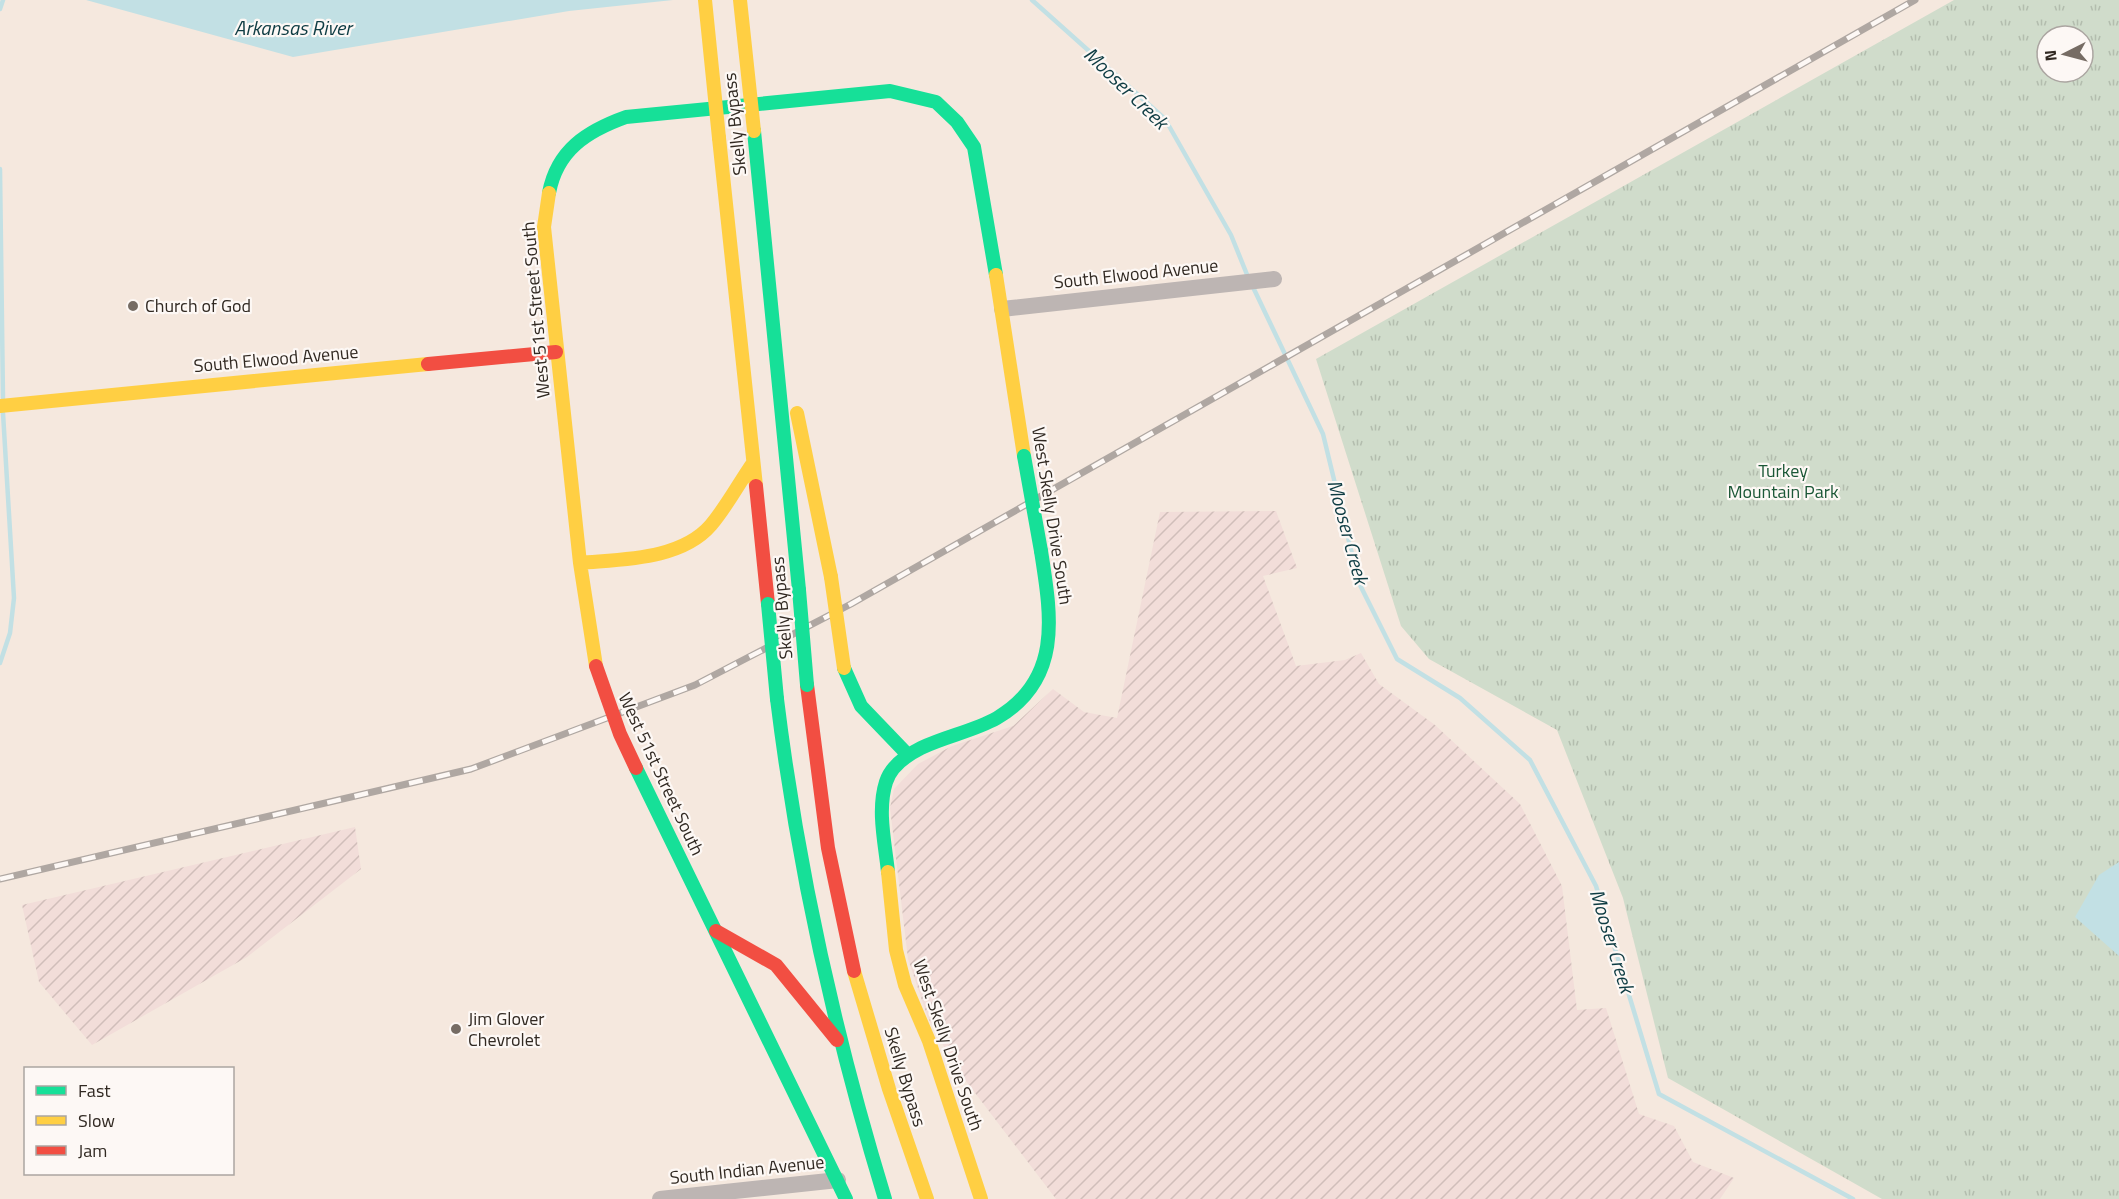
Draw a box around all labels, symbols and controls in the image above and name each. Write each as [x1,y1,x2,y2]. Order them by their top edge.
water label: Arkansas River [234,12,354,43]
north arrow [2035,24,2095,84]
water label: Mooser Creek [1077,39,1177,138]
text: N [2038,49,2063,62]
street label: Skelly Bypass [716,71,753,177]
street label: West 51st Street South [514,221,557,400]
street label: South Elwood Avenue [1052,251,1220,296]
place label: Church of God [145,292,251,319]
marker: Church of God [126,299,140,313]
street label: South Elwood Avenue [192,338,359,379]
street label: West Skelly Drive South [1025,425,1080,607]
park label: Turkey Mountain Park [1727,457,1839,505]
water label: Mooser Creek [1320,476,1378,590]
street label: Skelly Bypass [764,555,799,661]
street label: West 51st Street South [612,688,711,860]
water label: Mooser Creek [1582,885,1644,999]
street label: West Skelly Drive South [906,956,990,1134]
place label: Jim Glover Chevrolet [468,1005,545,1053]
marker: Jim Glover Chevrolet [449,1022,463,1036]
street label: Skelly Bypass [877,1024,933,1130]
legend [24,1067,234,1175]
text: Fast [78,1077,111,1104]
text: Slow [78,1107,115,1134]
text: Jam [78,1137,107,1164]
street label: South Indian Avenue [668,1148,826,1191]

